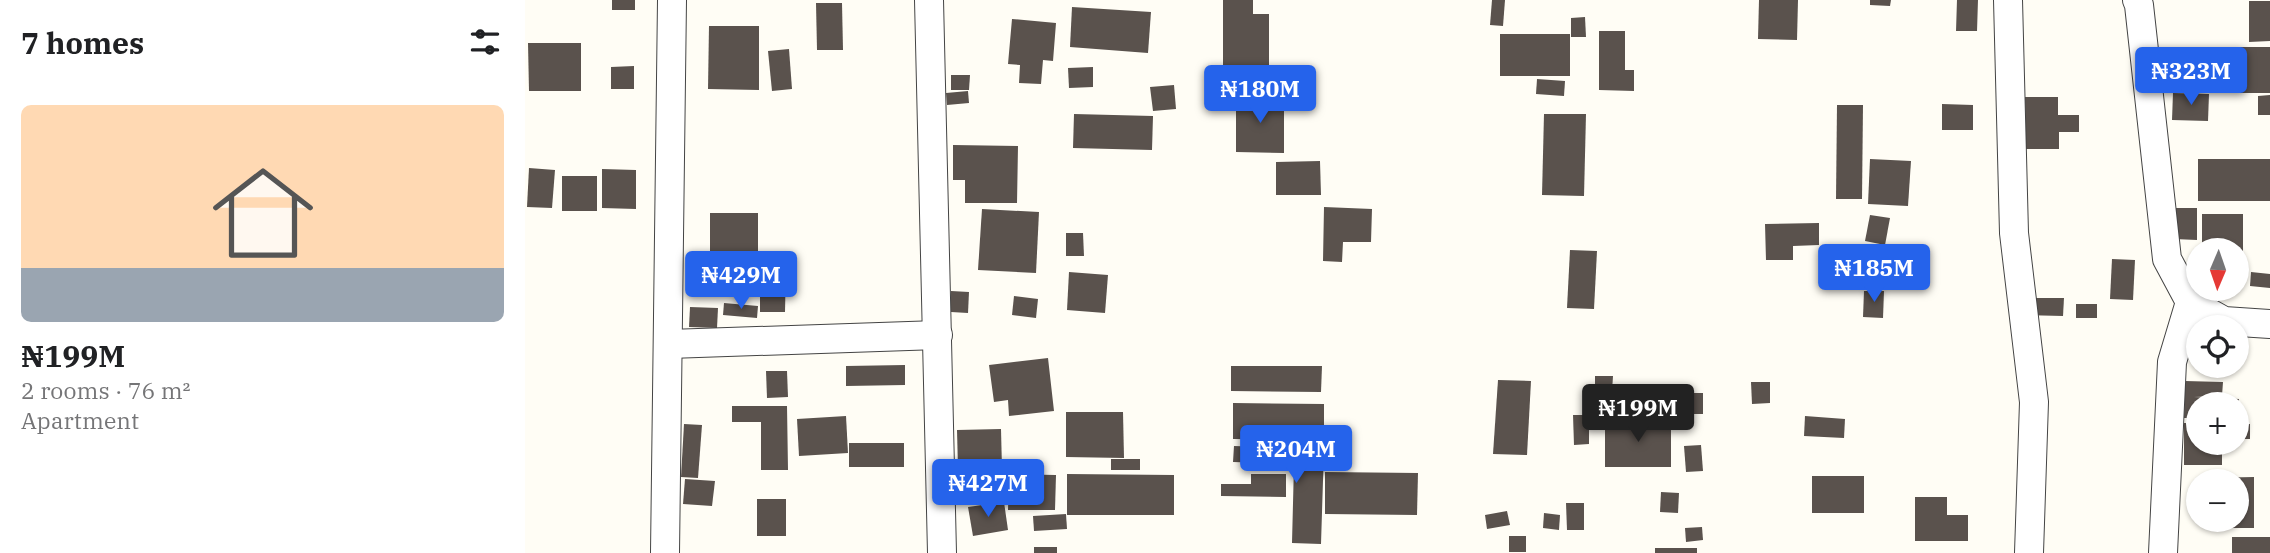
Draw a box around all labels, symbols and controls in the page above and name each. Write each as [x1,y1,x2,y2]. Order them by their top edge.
text: 7 homes [21,23,144,62]
icon: filters [466,23,504,61]
pin: ₦323M [2142,48,2240,107]
text: ₦323M [2151,55,2231,85]
pin: ₦180M [1211,66,1309,125]
text: ₦180M [1220,73,1300,103]
icon: home [200,150,326,276]
north arrow [2186,238,2249,301]
map controls [2186,238,2249,532]
pin: ₦185M [1825,244,1923,304]
pin: ₦429M [692,252,790,311]
text: ₦185M [1834,252,1914,282]
text: ₦429M [701,259,781,289]
button: locate [2186,315,2249,378]
text: ₦199M [21,336,125,375]
text: 2 rooms · 76 m² [21,375,191,405]
pin: ₦199M [1589,384,1687,444]
text: ₦199M [1598,392,1678,422]
button: + [2186,392,2249,455]
text: Apartment [21,405,139,435]
pin: ₦204M [1247,426,1345,485]
text: ₦204M [1256,433,1336,463]
pin: ₦427M [939,460,1037,519]
text: ₦427M [948,467,1028,497]
button: − [2186,469,2249,532]

